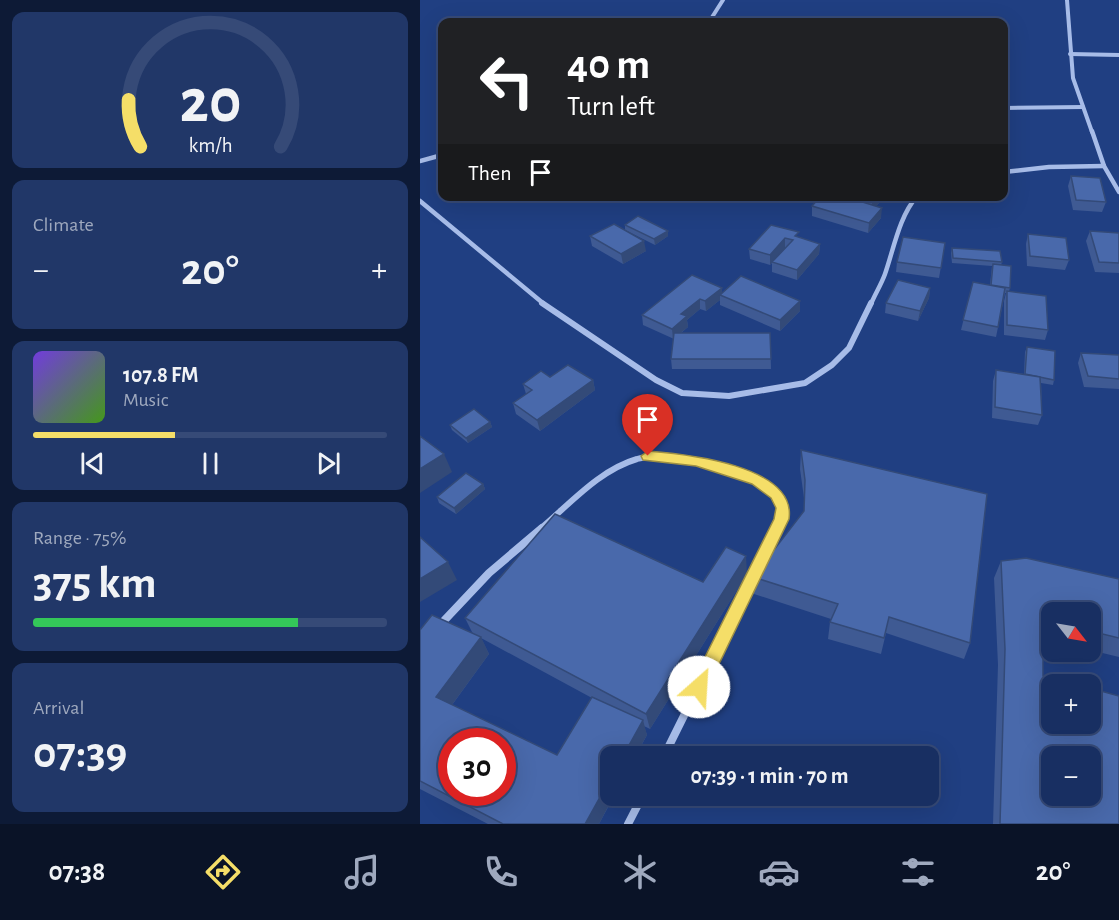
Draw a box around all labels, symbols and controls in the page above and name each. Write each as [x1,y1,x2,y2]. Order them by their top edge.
icon: left [468,42,546,120]
text: 40 m [567,44,650,86]
text: 20 [179,71,241,133]
text: Turn left [567,93,655,120]
text: km/h [188,135,232,156]
icon: arrive [524,156,557,189]
text: Then [468,162,512,184]
text: Climate [33,215,94,235]
text: 20° [181,248,239,293]
text: − [33,254,49,287]
text: + [371,254,387,287]
text: 107.8 FM [123,364,198,386]
text: Music [123,390,169,410]
pin [622,394,673,456]
icon: arrive [631,403,664,436]
icon: previous [76,447,109,480]
icon: pause [194,447,227,480]
icon: next [312,447,345,480]
text: Range · 75% [33,528,126,548]
text: 375 km [33,561,157,606]
north arrow [1041,602,1101,662]
map controls [1041,602,1101,806]
position arrow [667,655,731,719]
button: + [1041,674,1101,734]
text: Arrival [33,698,84,718]
speed limit sign: 30 [438,728,516,806]
text: 07:39 [33,731,127,776]
button: − [1041,746,1101,806]
text: 07:39 · 1 min · 70 m [691,765,848,787]
icon: directions [202,851,244,893]
icon: music [341,851,383,893]
icon: phone [480,851,522,893]
icon: climate [619,851,661,893]
icon: car [758,851,800,893]
icon: filters [897,851,939,893]
text: 07:38 [48,858,105,885]
text: 20° [1036,858,1070,885]

